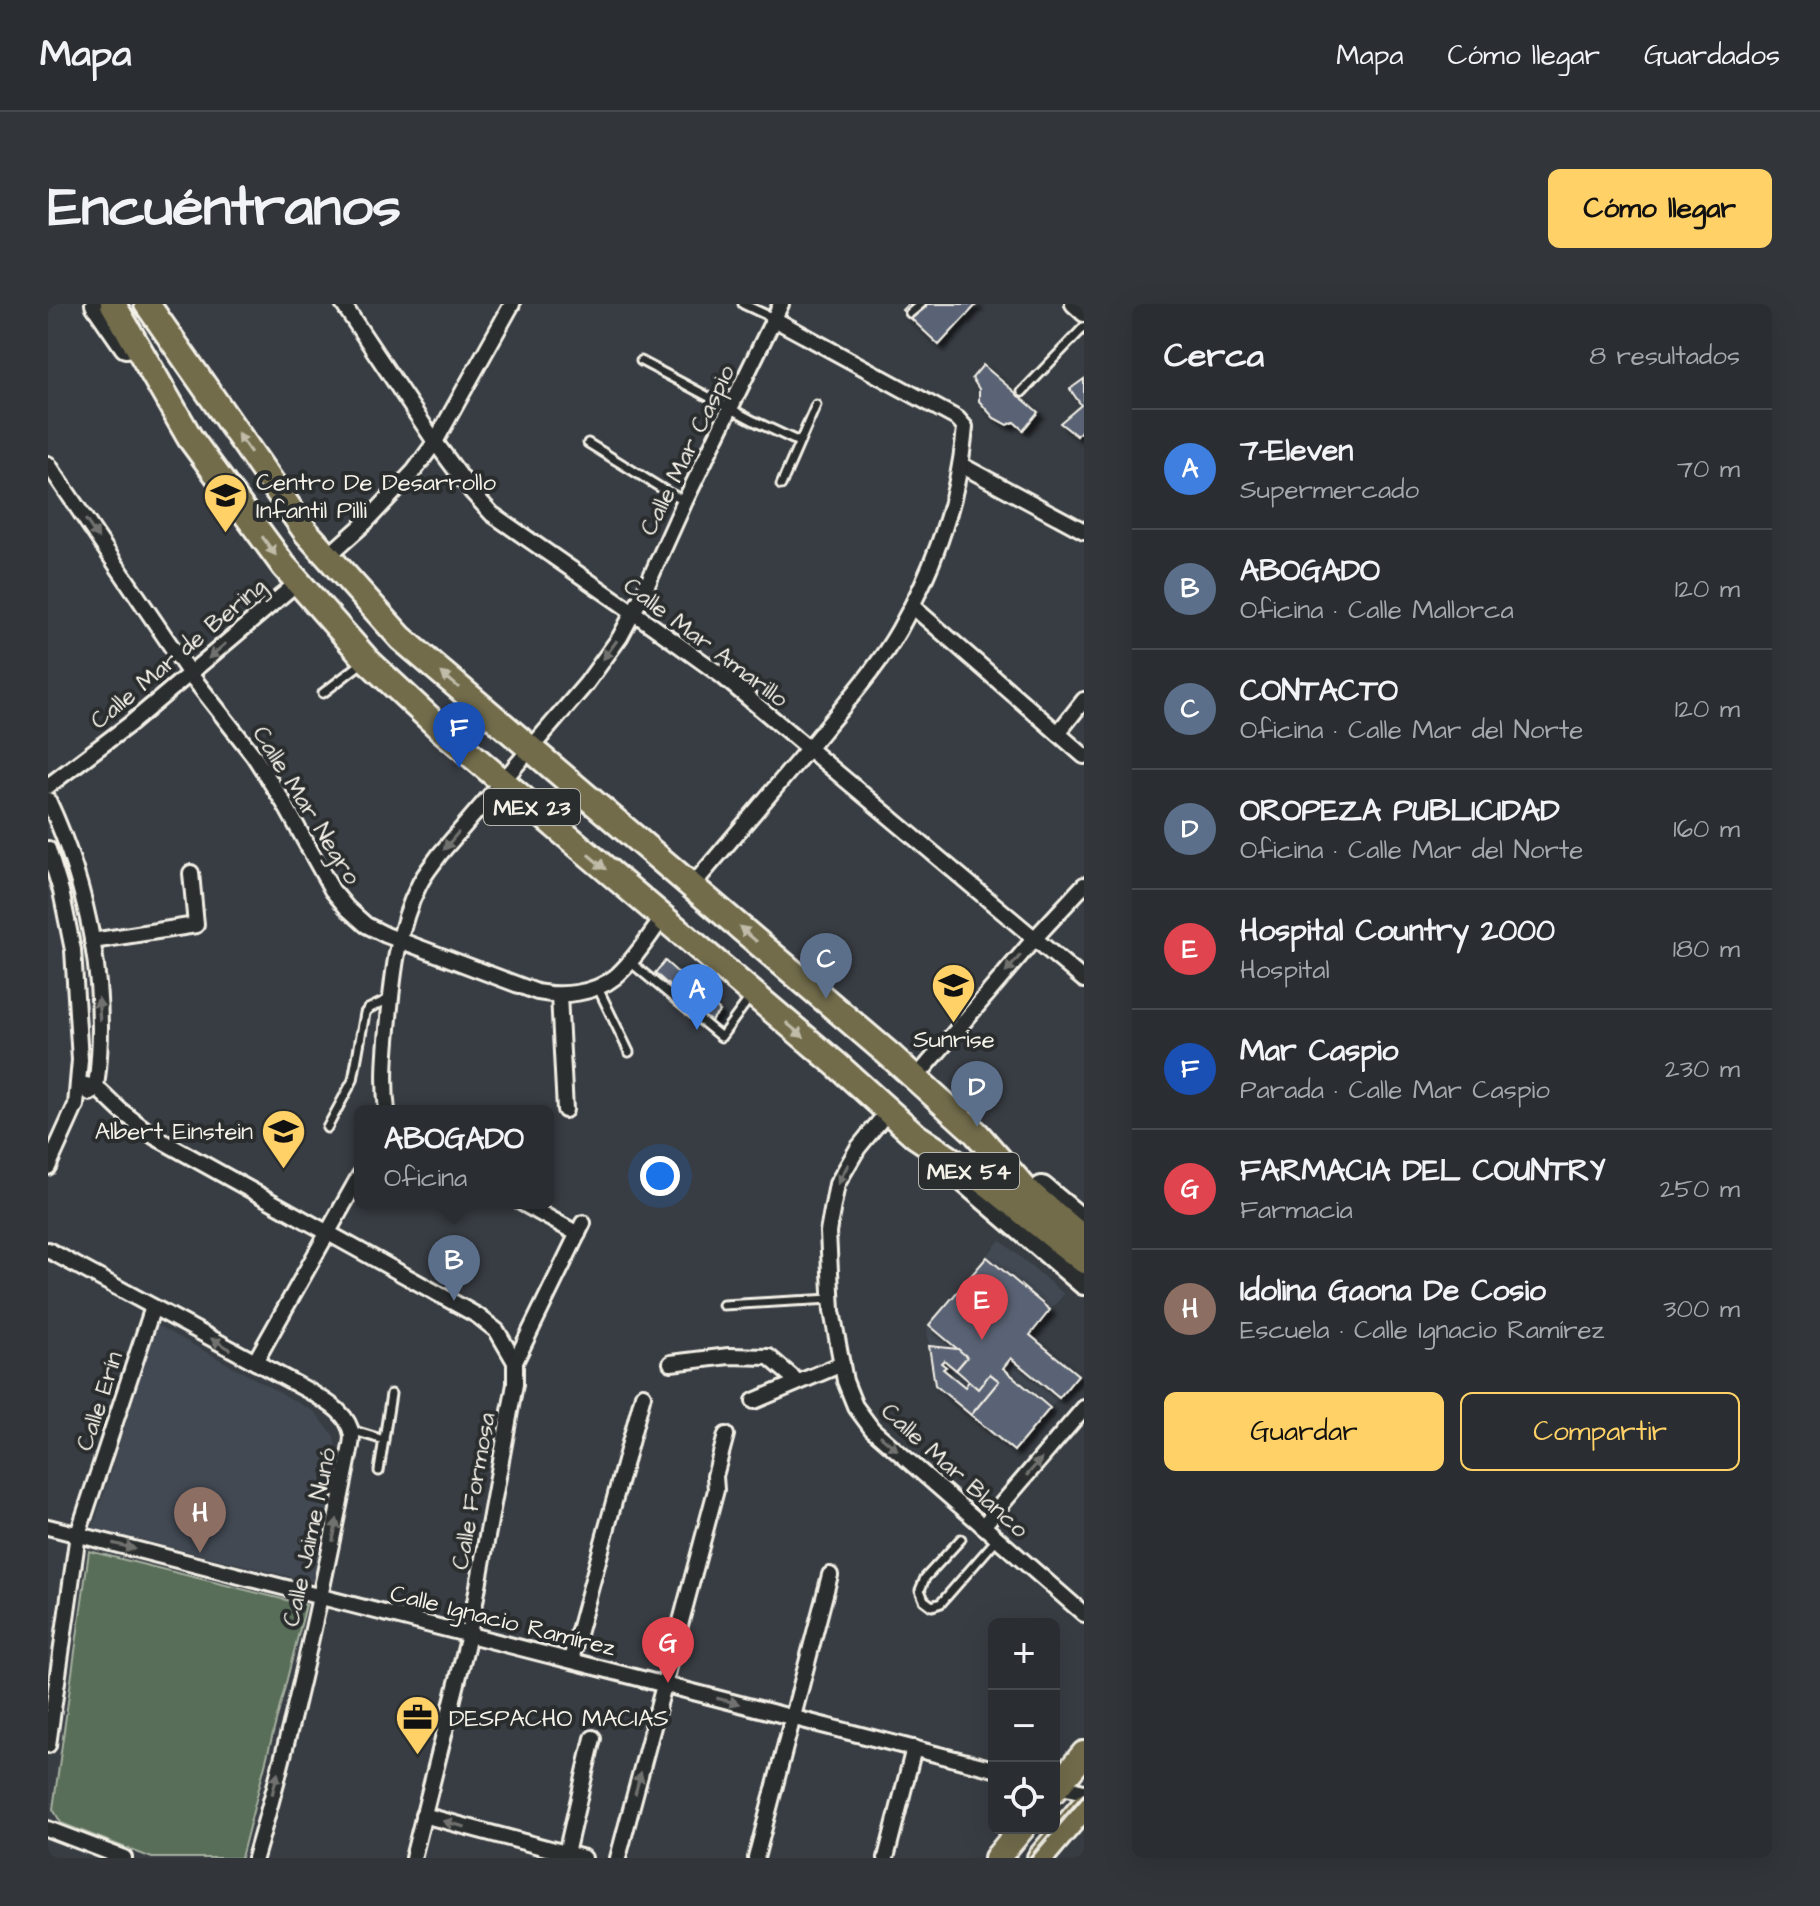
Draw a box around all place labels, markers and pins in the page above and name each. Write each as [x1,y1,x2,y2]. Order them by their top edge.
place label: Centro De Desarrollo Infantil Pilli [256,466,497,528]
school or university icon: Centro De Desarrollo Infantil Pilli [201,472,249,535]
pin: F [433,702,485,768]
pin: C [800,933,852,999]
school or university icon: Sunrise [930,961,978,1024]
pin: A [671,964,723,1030]
place label: Sunrise [913,1023,995,1057]
pin: D [951,1061,1003,1127]
school or university icon: Albert Einstein [260,1107,308,1170]
place label: Albert Einstein [95,1115,253,1149]
pin: B [428,1235,480,1301]
pin: E [956,1274,1008,1340]
pin: H [174,1487,226,1553]
pin: G [642,1617,694,1683]
office icon: DESPACHO MACIAS [394,1694,442,1757]
place label: DESPACHO MACIAS [449,1702,669,1736]

